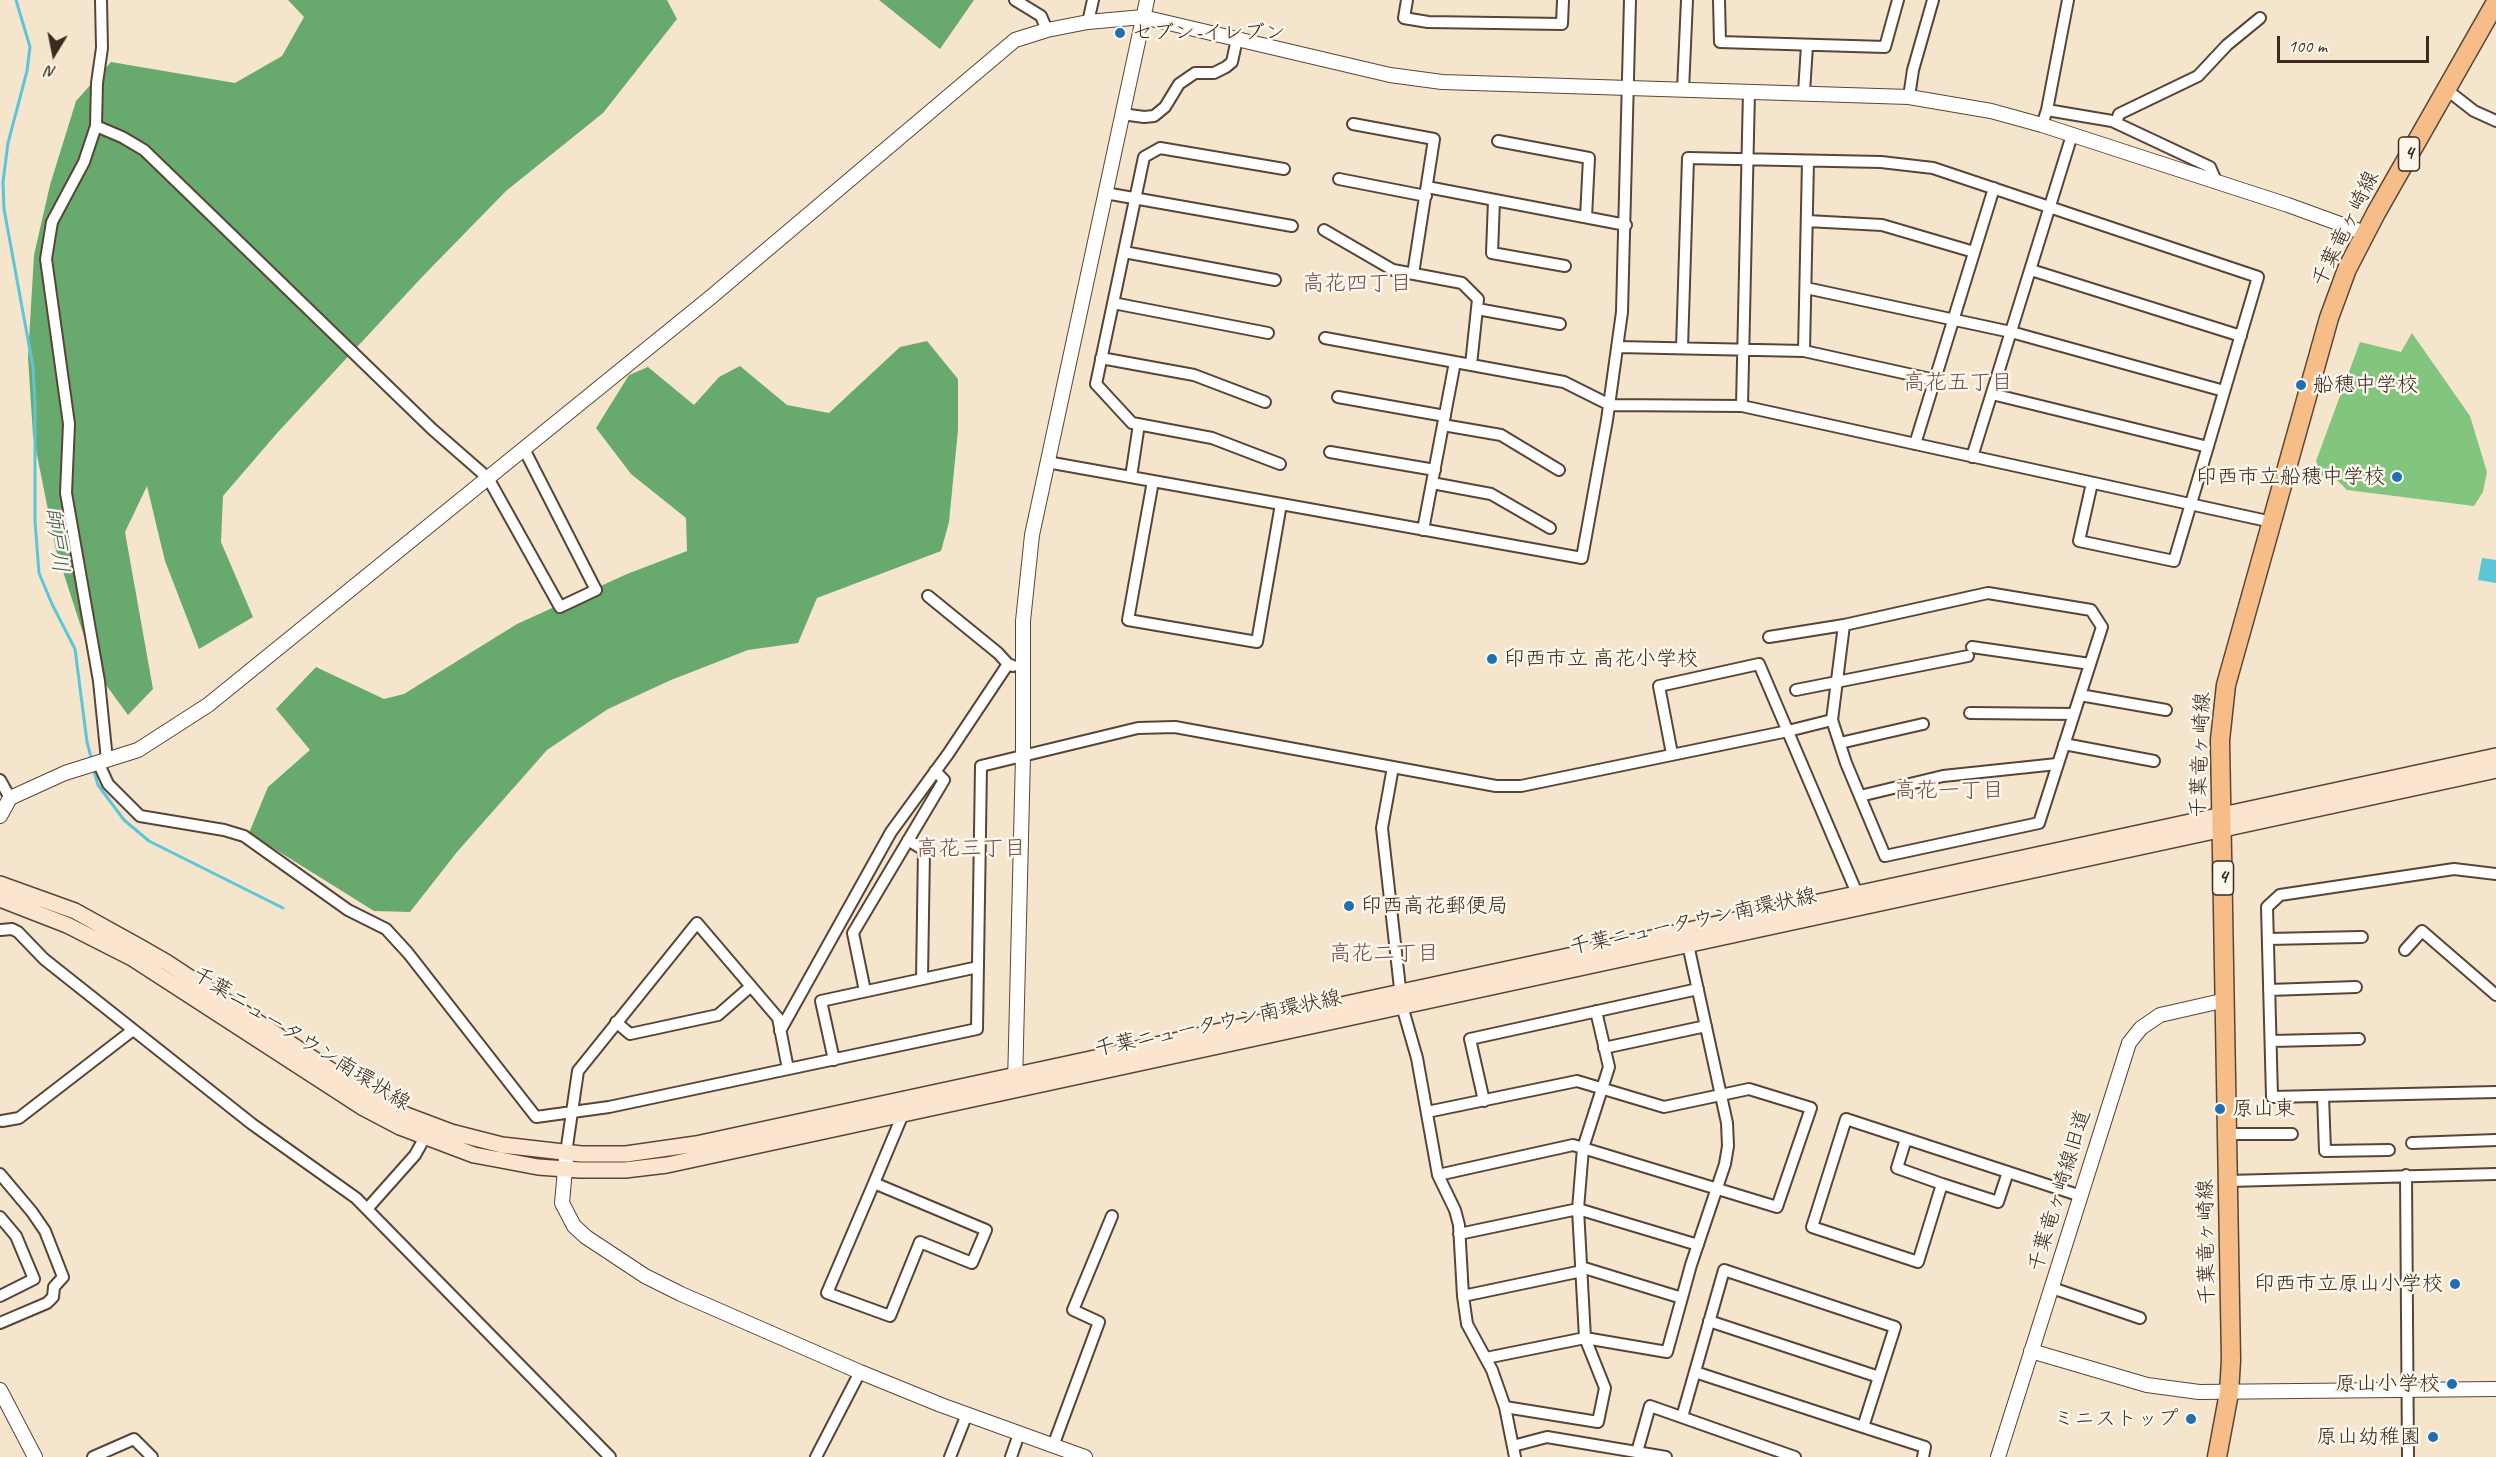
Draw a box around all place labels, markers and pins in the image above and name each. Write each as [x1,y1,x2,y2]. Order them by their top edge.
place label: セブン-イレブン [1132,20,1286,46]
marker: セブン-イレブン [1113,26,1127,40]
place label: 船穂中学校 [2313,372,2418,398]
marker: 船穂中学校 [2294,378,2308,392]
place label: 印西市立船穂中学校 [2196,464,2385,490]
marker: 印西市立船穂中学校 [2390,470,2404,484]
place label: 印西市立 高花小学校 [1504,646,1698,672]
marker: 印西市立 高花小学校 [1485,652,1499,666]
place label: 印西高花郵便局 [1361,893,1508,919]
marker: 印西高花郵便局 [1342,899,1356,913]
place label: 原山東 [2232,1096,2295,1122]
marker: 原山東 [2213,1102,2227,1116]
place label: 印西市立原山小学校 [2254,1271,2443,1297]
marker: 印西市立原山小学校 [2448,1277,2462,1291]
place label: 原山小学校 [2335,1371,2440,1397]
marker: 原山小学校 [2445,1377,2459,1391]
place label: ミニストップ [2053,1406,2179,1432]
marker: ミニストップ [2184,1412,2198,1426]
place label: 原山幼稚園 [2316,1424,2421,1450]
marker: 原山幼稚園 [2426,1430,2440,1444]

